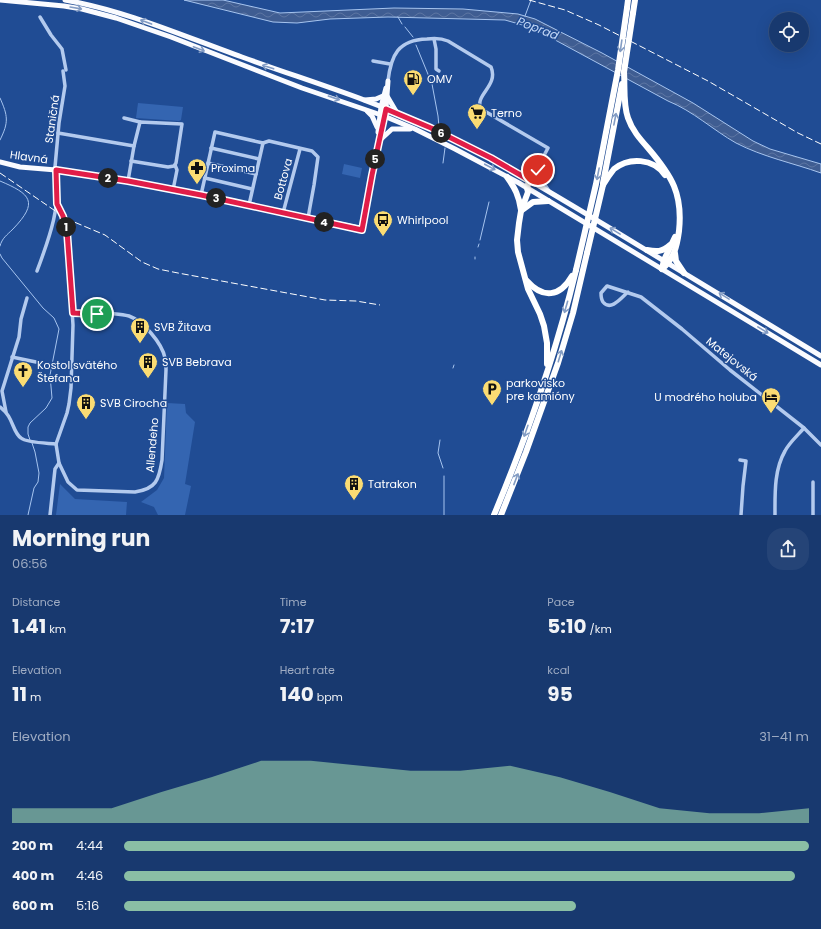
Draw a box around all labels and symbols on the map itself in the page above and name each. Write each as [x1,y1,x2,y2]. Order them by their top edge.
one-way arrow [69,5,82,13]
water label: Poprad [515,12,562,44]
one-way arrow [141,17,153,25]
one-way arrow [617,39,625,52]
one-way arrow [193,45,205,53]
one-way arrow [262,63,275,70]
fuel station icon: OMV [402,68,424,96]
place label: OMV [427,71,453,87]
street label: Staničná [41,94,63,144]
one-way arrow [327,95,339,103]
supermarket icon: Terno [466,102,488,130]
place label: Terno [491,105,522,121]
one-way arrow [612,113,620,126]
pin: 6 [431,123,451,143]
street label: Hlavná [9,146,49,168]
pin: 5 [365,149,385,169]
pin [521,153,555,187]
street label: Bottova [270,156,296,202]
pharmacy icon: Proxima [186,157,208,185]
place label: Proxima [211,160,255,176]
one-way arrow [484,164,496,172]
one-way arrow [594,167,602,180]
pin: 2 [98,168,118,188]
pin: 3 [206,188,226,208]
bus stop icon: Whirlpool [372,209,394,237]
pin: 4 [314,212,334,232]
place label: Whirlpool [397,212,449,228]
pin: 1 [56,217,76,237]
one-way arrow [609,227,621,235]
one-way arrow [719,292,730,300]
pin [80,297,114,331]
one-way arrow [562,301,569,314]
building icon: SVB Žitava [129,316,151,344]
place label: SVB Žitava [154,319,211,335]
one-way arrow [757,326,769,334]
street label: Matejovská [703,333,761,385]
one-way arrow [557,350,564,363]
building icon: SVB Bebrava [137,351,159,379]
place label: SVB Bebrava [162,354,232,370]
place label: Kostol svätého Štefana [37,357,117,386]
church icon: Kostol svätého Štefana [12,360,34,388]
place label: parkovisko pre kamióny [506,375,576,404]
parking icon: parkovisko pre kamióny [481,378,503,406]
hotel icon: U modrého holuba [760,386,782,414]
place label: U modrého holuba [654,389,757,405]
building icon: SVB Cirocha [75,392,97,420]
place label: SVB Cirocha [100,395,167,411]
street label: Allendeho [142,417,162,473]
one-way arrow [522,424,529,437]
building icon: Tatrakon [343,473,365,501]
one-way arrow [513,473,521,485]
place label: Tatrakon [368,476,417,492]

